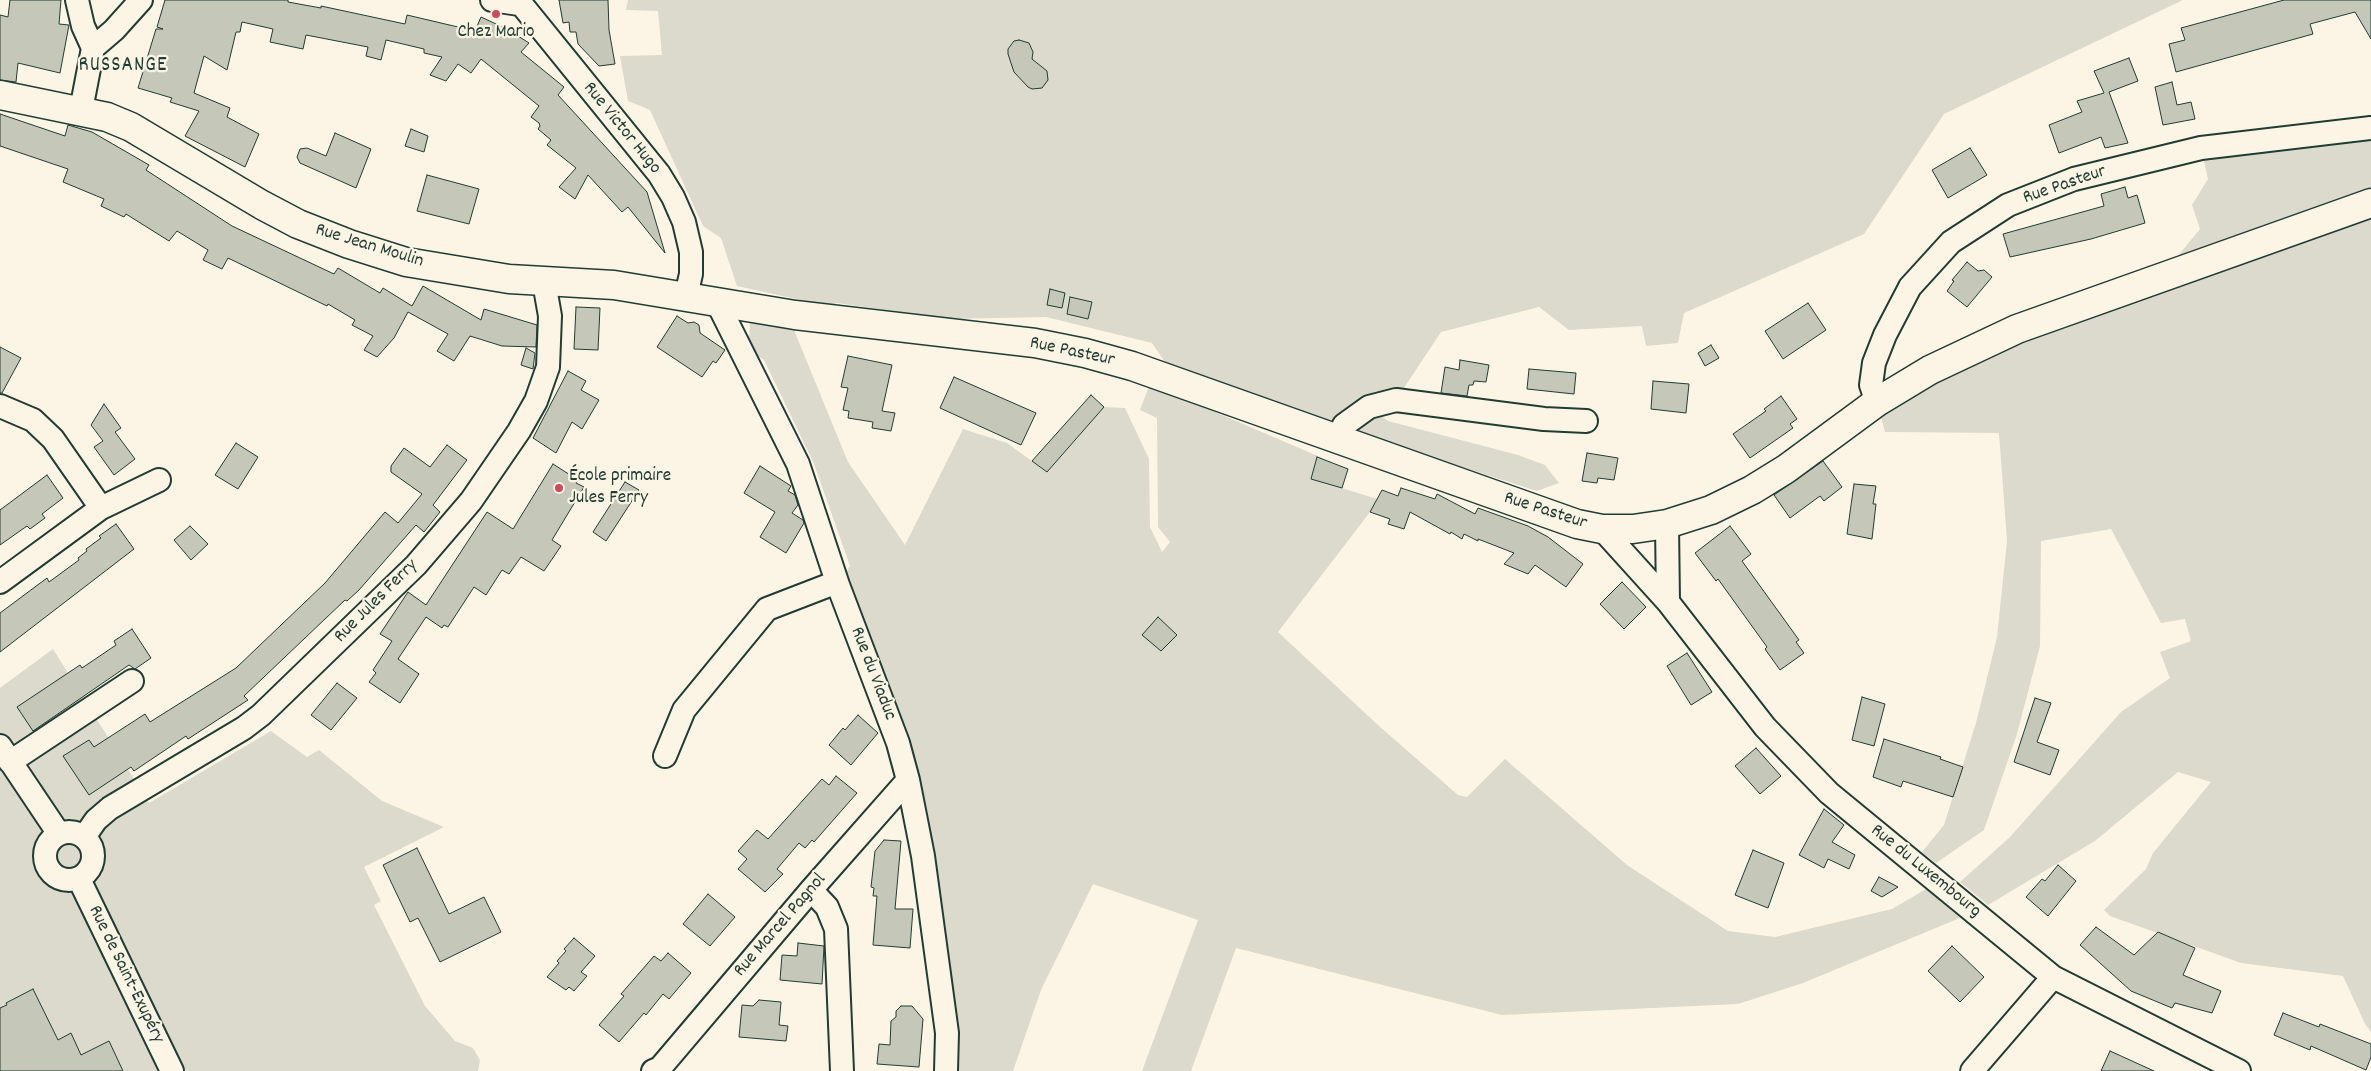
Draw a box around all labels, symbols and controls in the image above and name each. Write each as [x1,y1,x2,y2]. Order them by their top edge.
marker: Chez Mario [490,8,502,20]
place label: Chez Mario [457,22,535,44]
district label: RUSSANGE [78,54,168,80]
street label: Rue Victor Hugo [577,78,665,180]
street label: Rue Pasteur [2020,161,2110,211]
street label: Rue Jean Moulin [312,220,426,274]
street label: Rue Pasteur [1027,333,1117,373]
place label: École primaire Jules Ferry [569,466,671,510]
marker: École primaire Jules Ferry [553,482,565,494]
street label: Rue Pasteur [1500,488,1590,536]
street label: Rue Jules Ferry [330,555,424,649]
street label: Rue du Viaduc [844,624,900,724]
street label: Rue du Luxembourg [1865,820,1985,924]
street label: Rue Marcel Pagnol [730,870,832,982]
street label: Rue de Saint-Exupéry [82,902,168,1048]

